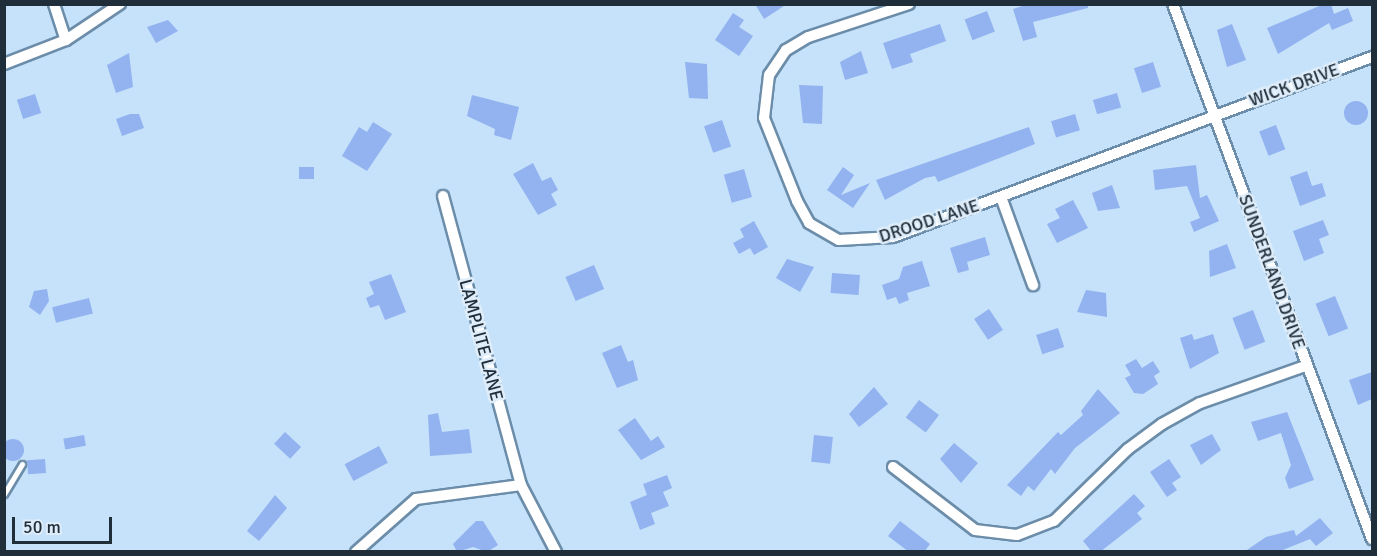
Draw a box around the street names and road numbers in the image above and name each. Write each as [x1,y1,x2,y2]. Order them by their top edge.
street label: WICK DRIVE [1246,59,1342,111]
street label: SUNDERLAND DRIVE [1234,192,1310,352]
street label: DROOD LANE [876,195,982,247]
street label: LAMPLITE LANE [454,277,508,403]

